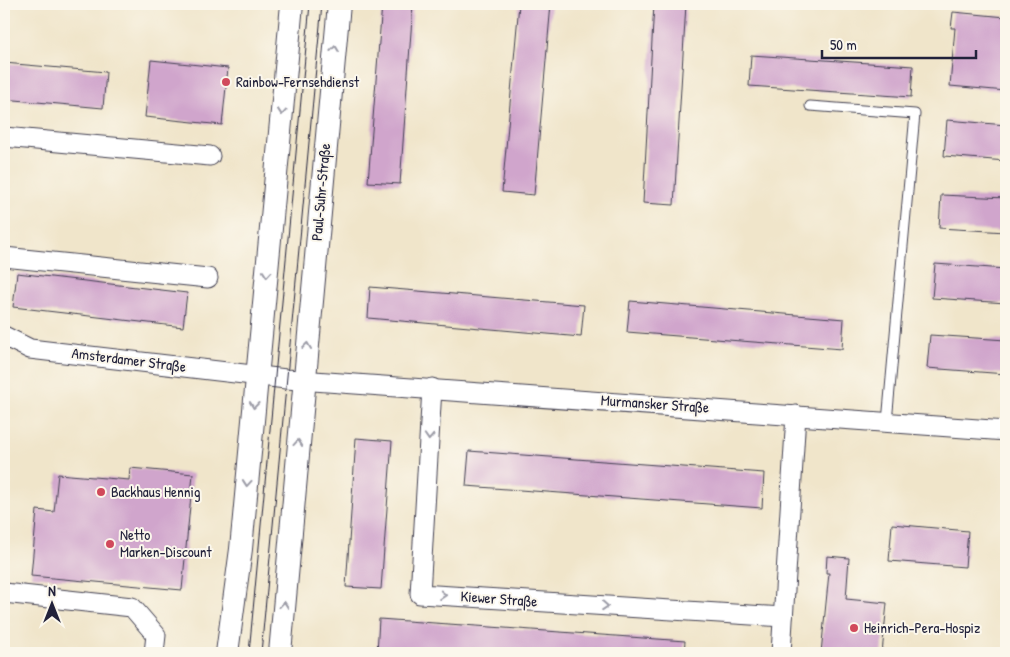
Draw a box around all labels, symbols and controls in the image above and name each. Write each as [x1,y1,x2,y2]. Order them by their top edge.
scale bar [822,28,976,60]
text: 50 m [830,34,857,55]
one-way arrow [329,44,340,52]
place label: Rainbow-Fernsehdienst [236,71,360,92]
marker: Rainbow-Fernsehdienst [220,76,232,88]
one-way arrow [277,109,288,117]
street label: Paul-Suhr-Straße [306,142,335,242]
one-way arrow [262,271,273,279]
street label: Amsterdamer Straße [71,342,187,377]
one-way arrow [301,342,312,350]
street label: Murmansker Straße [600,389,710,418]
one-way arrow [249,401,260,409]
one-way arrow [424,433,434,441]
one-way arrow [292,438,303,446]
one-way arrow [242,479,253,487]
place label: Backhaus Hennig [111,481,201,502]
marker: Backhaus Hennig [95,486,107,498]
place label: Netto Marken-Discount [120,524,213,562]
marker: Netto Marken-Discount [104,538,116,550]
north arrow [28,580,78,630]
text: N [48,581,56,600]
street label: Kiewer Straße [460,585,538,612]
one-way arrow [439,590,447,601]
one-way arrow [278,600,289,608]
one-way arrow [601,600,609,611]
place label: Heinrich-Pera-Hospiz [864,617,981,638]
marker: Heinrich-Pera-Hospiz [848,622,860,634]

